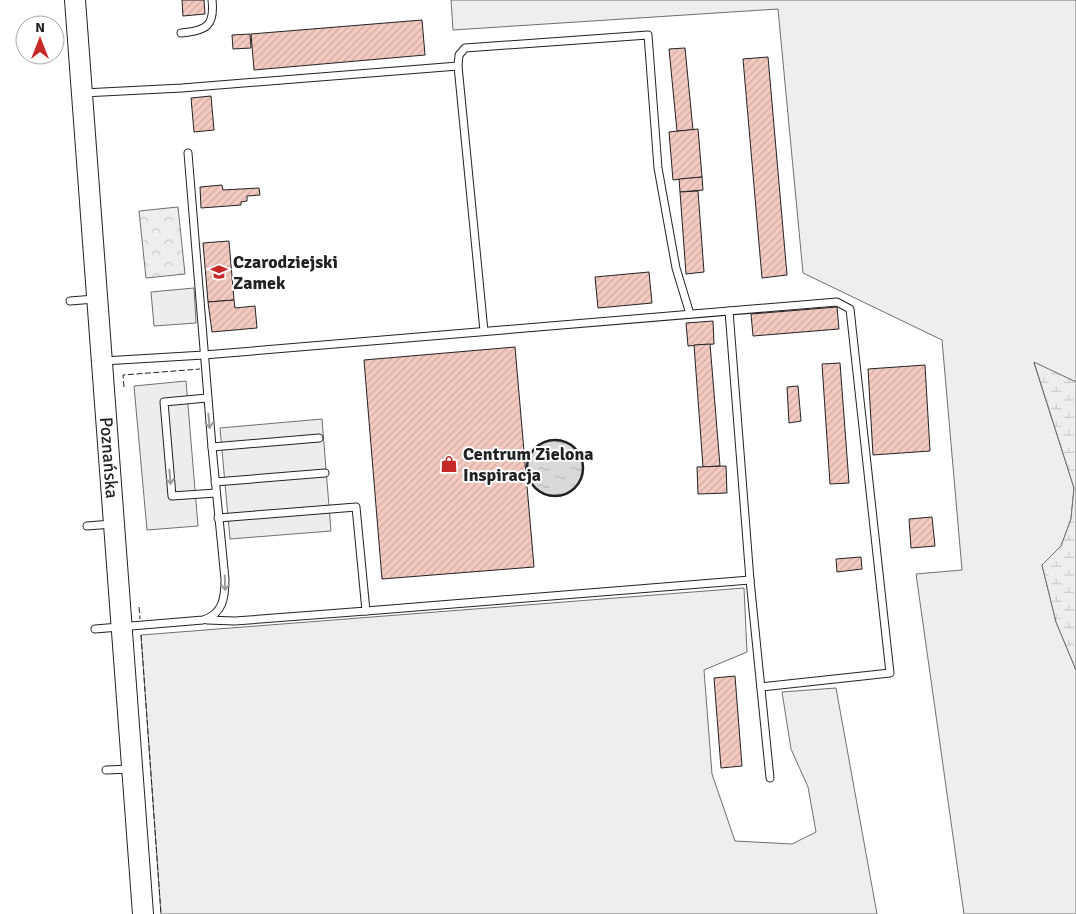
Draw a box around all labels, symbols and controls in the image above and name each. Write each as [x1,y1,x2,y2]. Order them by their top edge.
north arrow [15,15,65,65]
text: N [35,19,45,36]
place label: Czarodziejski Zamek [233,251,338,294]
school or university icon: Czarodziejski Zamek [209,262,229,282]
one-way arrow [205,413,214,429]
street label: Poznańska [95,416,123,499]
place label: Centrum Zielona Inspiracja [463,443,594,486]
shop icon: Centrum Zielona Inspiracja [439,454,459,474]
one-way arrow [166,469,175,485]
one-way arrow [221,574,230,590]

